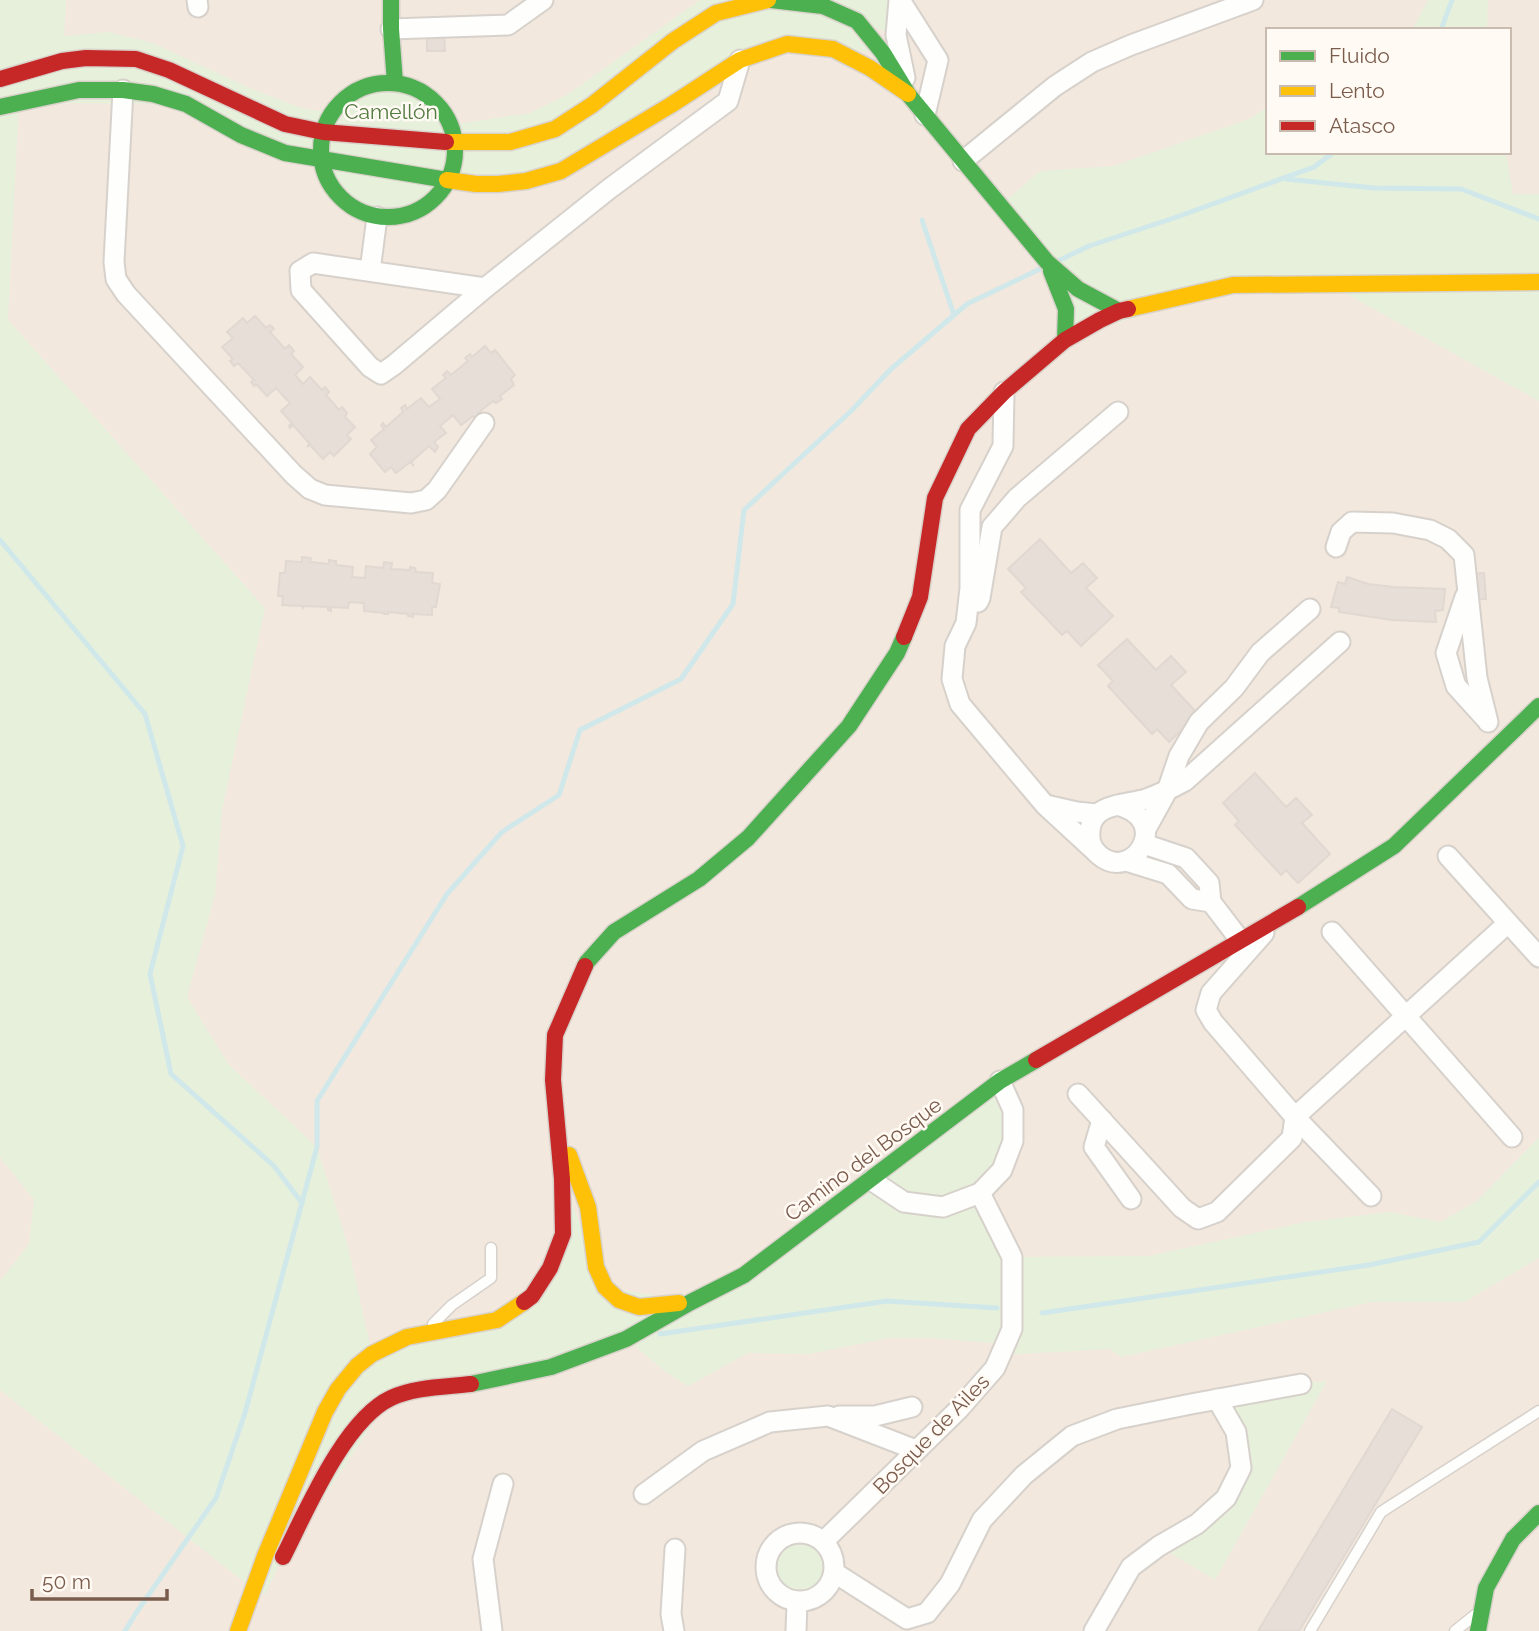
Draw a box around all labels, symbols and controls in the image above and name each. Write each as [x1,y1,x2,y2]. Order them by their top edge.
legend [1266,28,1511,154]
text: Fluido [1329,43,1390,68]
text: Lento [1329,78,1385,103]
park label: Camellón [344,99,438,124]
text: Atasco [1329,113,1395,138]
street label: Camino del Bosque [780,1092,946,1226]
street label: Bosque de Ailes [868,1369,994,1499]
scale bar [32,1558,166,1602]
text: 50 m [42,1569,91,1594]

